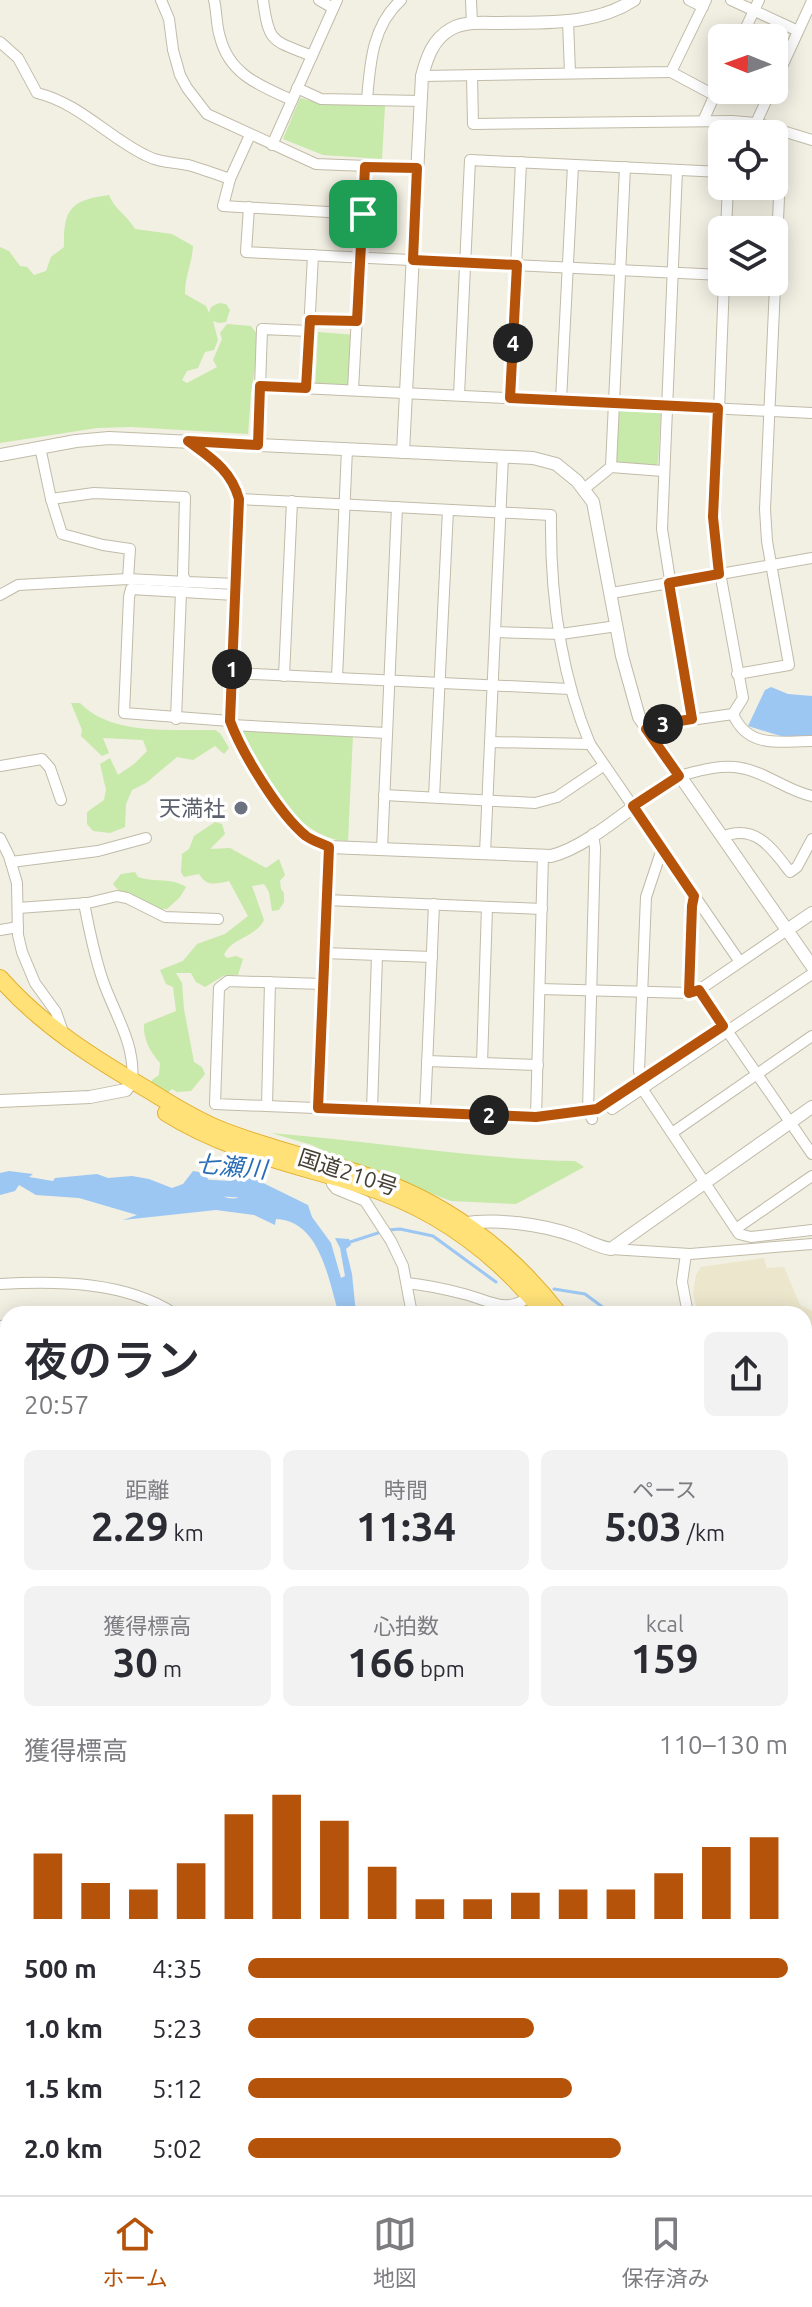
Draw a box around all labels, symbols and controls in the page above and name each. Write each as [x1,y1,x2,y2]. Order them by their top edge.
north arrow [708,24,788,104]
map controls [708,24,788,296]
button: locate [708,120,788,200]
pin [329,180,397,248]
icon: arrive [341,192,385,236]
button: layers [708,216,788,296]
pin: 4 [493,323,533,363]
text: 4 [507,330,519,355]
pin: 1 [212,649,252,689]
text: 1 [226,656,238,681]
pin: 3 [643,704,683,744]
text: 3 [657,711,669,736]
place label: 天満社 [159,795,225,820]
marker: 天満社 [232,799,250,817]
pin: 2 [469,1095,509,1135]
text: 2 [483,1102,495,1127]
street label: 国道210号 [295,1144,401,1199]
water label: 七瀬川 [194,1150,271,1183]
button: share [704,1332,788,1416]
text: 夜のラン [24,1335,200,1384]
text: 20:57 [24,1390,89,1419]
text: 距離 [125,1477,169,1502]
text: 時間 [384,1477,428,1502]
text: ペース [632,1477,697,1502]
text: 2.29 [91,1504,169,1549]
text: 11:34 [356,1504,456,1549]
text: 5:03 [604,1504,682,1549]
text: km [169,1520,204,1545]
text: /km [682,1520,725,1545]
text: kcal [646,1611,684,1636]
text: 獲得標高 [103,1613,191,1638]
text: 心拍数 [373,1613,439,1638]
text: 159 [631,1636,699,1681]
text: 30 [113,1640,158,1685]
text: 166 [347,1640,415,1685]
text: m [158,1656,182,1681]
text: bpm [415,1656,465,1681]
text: 110–130 m [659,1730,788,1759]
text: 獲得標高 [24,1736,128,1765]
text: 500 m [24,1954,97,1983]
text: 4:35 [152,1954,202,1983]
text: 1.0 km [24,2014,103,2043]
text: 5:23 [152,2014,202,2043]
text: 1.5 km [24,2074,103,2103]
text: 5:12 [152,2074,202,2103]
text: 2.0 km [24,2134,103,2163]
text: 5:02 [152,2134,202,2163]
tab: ホーム [102,2212,168,2292]
tab: 地図 [373,2212,417,2292]
tab: 保存済み [622,2212,710,2292]

